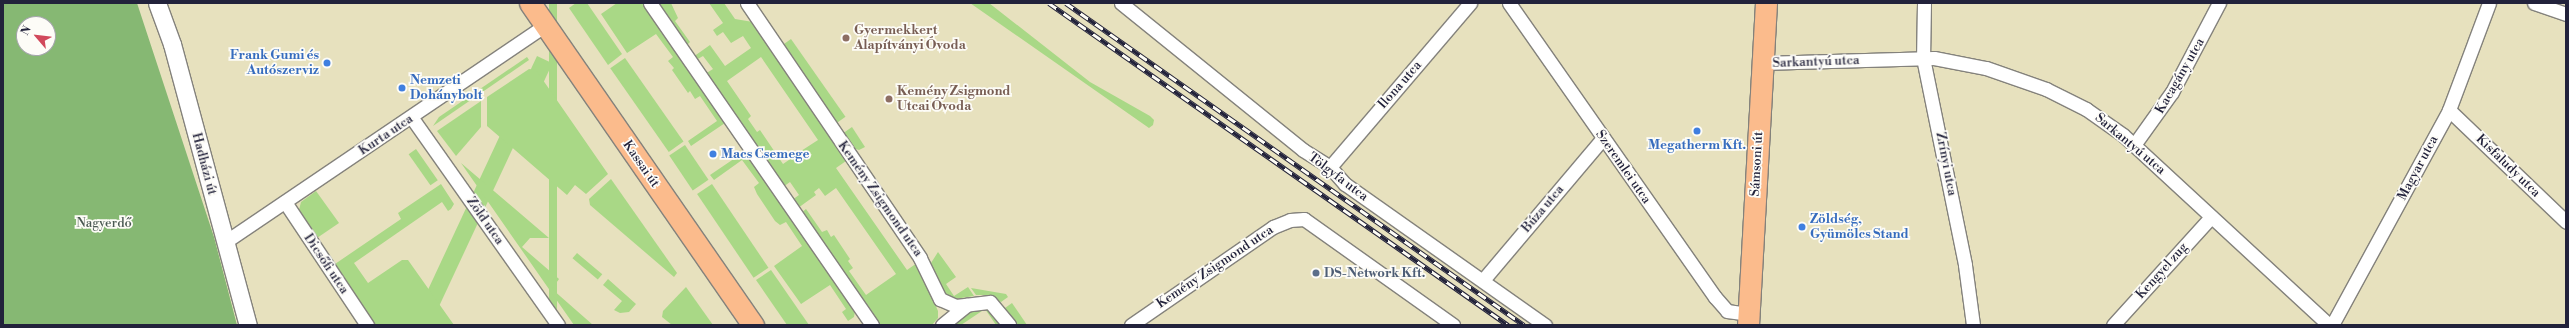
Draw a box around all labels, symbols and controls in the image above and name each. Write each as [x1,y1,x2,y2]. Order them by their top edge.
north arrow [16,16,56,56]
place label: Gyermekkert Alapítványi Óvoda [854,23,966,54]
text: N [18,24,35,38]
marker: Gyermekkert Alapítványi Óvoda [841,33,851,43]
street label: Kacagány utca [2152,35,2208,117]
place label: Frank Gumi és Autószerviz [230,48,319,79]
street label: Sarkantyú utca [1772,53,1860,71]
marker: Frank Gumi és Autószerviz [322,58,332,68]
street label: Ilona utca [1375,58,1425,112]
place label: Nemzeti Dohánybolt [410,73,482,104]
marker: Nemzeti Dohánybolt [397,83,407,93]
place label: Kemény Zsigmond Utcai Óvoda [897,84,1011,115]
marker: Kemény Zsigmond Utcai Óvoda [884,94,894,104]
street label: Sarkantyú utca [2092,110,2168,178]
street label: Kurta utca [356,111,416,159]
marker: Megatherm Kft. [1692,126,1702,136]
street label: Szeremlei utca [1592,127,1654,207]
street label: Hadházi út [188,131,220,197]
street label: Sámsoni út [1748,131,1766,197]
street label: Zrínyi utca [1932,131,1960,197]
street label: Kisfaludy utca [2473,131,2543,201]
street label: Magyar utca [2394,133,2442,203]
place label: Megatherm Kft. [1648,137,1746,153]
street label: Kassai út [619,138,663,190]
street label: Kemény Zsigmond utca [834,138,926,260]
place label: Macs Csemege [721,146,809,162]
marker: Macs Csemege [708,149,718,159]
street label: Tölgyfa utca [1305,149,1371,205]
street label: Búza utca [1519,182,1567,236]
street label: Zöld utca [463,194,507,248]
place label: Zöldség, Gyümölcs Stand [1810,212,1909,243]
park label: Nagyerdő [76,215,132,231]
street label: Kemény Zsigmond utca [1154,222,1276,312]
marker: Zöldség, Gyümölcs Stand [1797,222,1807,232]
street label: Dicsőfi utca [300,231,352,297]
street label: Kengyel zug [2133,240,2191,302]
place label: DS-Network Kft. [1324,265,1425,281]
marker: DS-Network Kft. [1311,268,1321,278]

